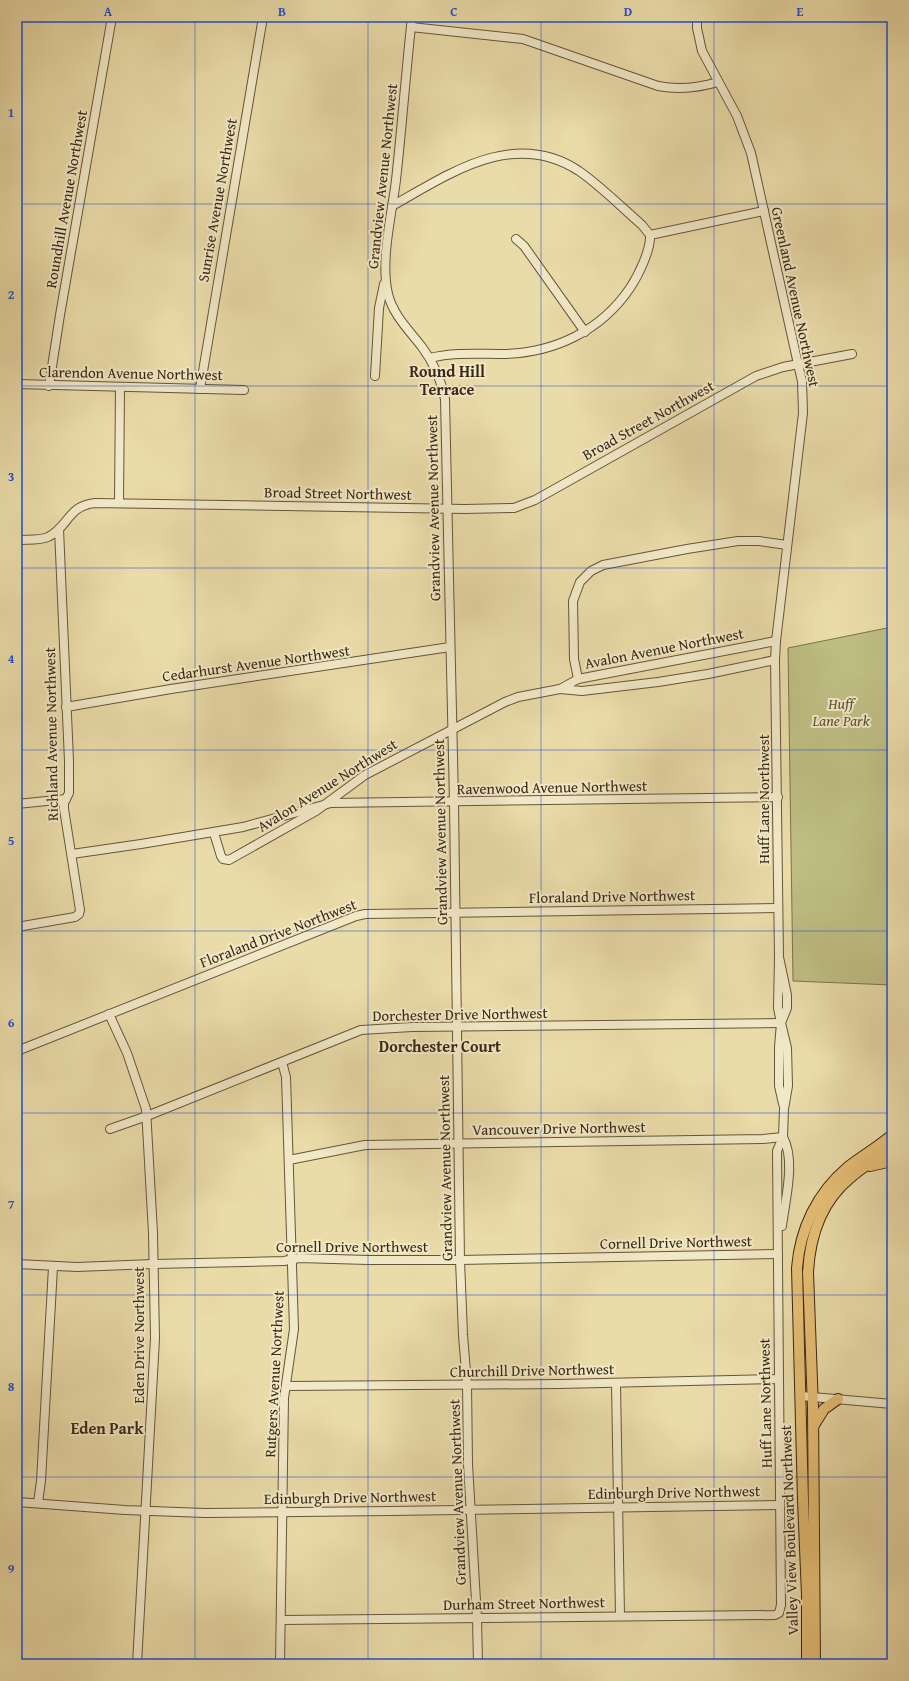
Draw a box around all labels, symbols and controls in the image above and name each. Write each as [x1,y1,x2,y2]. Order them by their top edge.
text: A [104,2,113,21]
text: B [278,2,286,21]
text: C [450,2,458,21]
text: D [624,2,632,21]
text: E [797,2,804,21]
street label: Grandview Avenue Northwest [362,81,402,270]
text: 1 [8,103,14,122]
street label: Roundhill Avenue Northwest [40,108,92,290]
street label: Sunrise Avenue Northwest [192,116,242,284]
street label: Greenland Avenue Northwest [767,205,826,390]
text: 2 [8,285,15,304]
district label: Round Hill Terrace [409,359,485,401]
street label: Clarendon Avenue Northwest [39,361,224,385]
street label: Broad Street Northwest [578,375,718,465]
street label: Grandview Avenue Northwest [421,414,445,601]
text: 3 [8,467,14,486]
street label: Broad Street Northwest [264,481,413,505]
street label: Avalon Avenue Northwest [583,622,746,674]
street label: Cedarhurst Avenue Northwest [161,639,352,687]
street label: Richland Avenue Northwest [39,646,63,821]
text: 4 [8,649,15,668]
park label: Huff Lane Park [811,693,870,731]
street label: Avalon Avenue Northwest [253,733,402,837]
street label: Huff Lane Northwest [753,733,774,864]
street label: Grandview Avenue Northwest [428,738,452,925]
street label: Ravenwood Avenue Northwest [457,775,648,799]
text: 5 [8,831,15,850]
street label: Floraland Drive Northwest [529,884,696,908]
street label: Floraland Drive Northwest [197,893,360,973]
street label: Dorchester Drive Northwest [372,1002,549,1026]
text: 6 [8,1013,15,1032]
district label: Dorchester Court [379,1034,501,1058]
street label: Grandview Avenue Northwest [433,1074,457,1261]
street label: Vancouver Drive Northwest [472,1116,647,1140]
text: 7 [8,1195,15,1214]
street label: Cornell Drive Northwest [600,1230,753,1254]
street label: Cornell Drive Northwest [276,1236,429,1257]
street label: Eden Drive Northwest [128,1266,149,1404]
street label: Rutgers Avenue Northwest [259,1289,289,1458]
street label: Huff Lane Northwest [753,1337,777,1468]
street label: Churchill Drive Northwest [450,1358,615,1382]
text: 8 [8,1377,15,1396]
street label: Grandview Avenue Northwest [443,1398,471,1586]
district label: Eden Park [71,1416,144,1440]
street label: Valley View Boulevard Northwest [775,1424,803,1636]
street label: Edinburgh Drive Northwest [588,1480,761,1504]
street label: Edinburgh Drive Northwest [264,1485,437,1509]
text: 9 [8,1559,15,1578]
street label: Durham Street Northwest [443,1591,606,1615]

